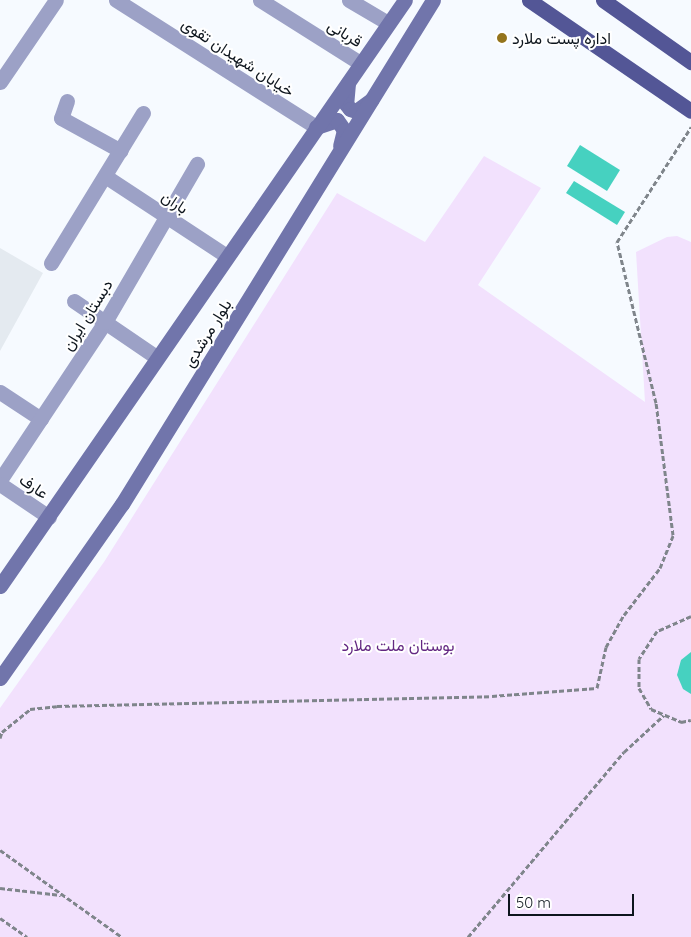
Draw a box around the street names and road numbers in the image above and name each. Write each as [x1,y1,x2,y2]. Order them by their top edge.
street label: خیابان شهیدان تقوی [178,13,298,101]
street label: قربانی [324,15,366,51]
street label: باران [158,186,192,218]
street label: دبستان ایران [58,276,116,354]
street label: بلوار مرشدی [179,296,235,370]
street label: عارف [16,469,52,503]

